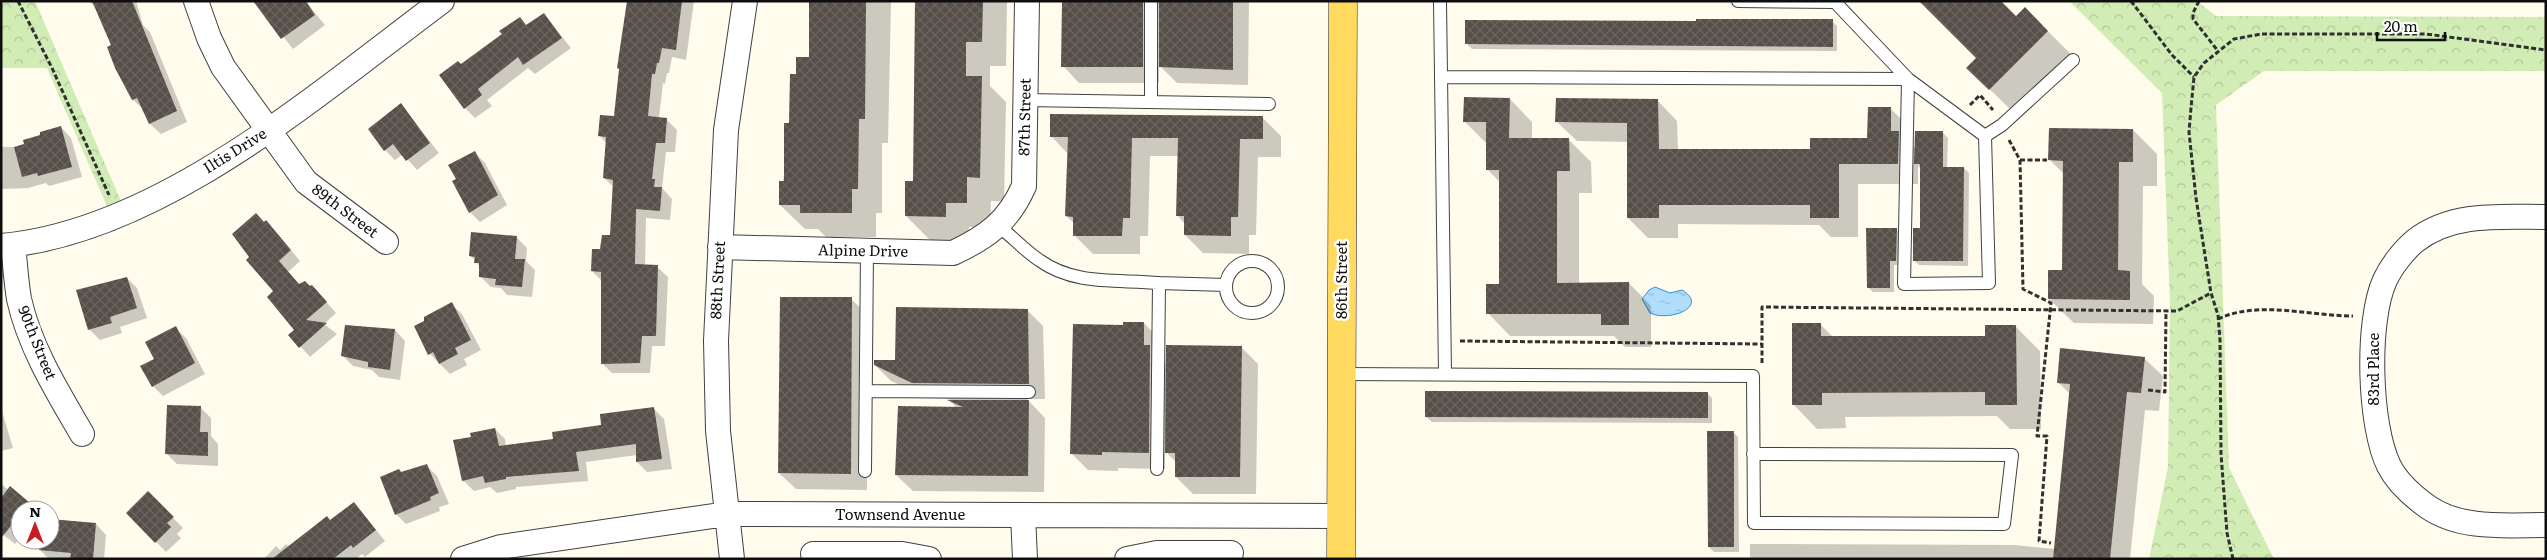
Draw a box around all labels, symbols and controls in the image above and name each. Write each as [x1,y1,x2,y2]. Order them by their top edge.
scale bar [2377,10,2444,42]
text: 20 m [2384,14,2418,37]
street label: 87th Street [1011,78,1036,156]
street label: Iltis Drive [198,121,271,178]
street label: 89th Street [308,177,384,242]
street label: Alpine Drive [818,237,909,262]
street label: 88th Street [703,240,730,320]
street label: 86th Street [1329,241,1352,319]
street label: 90th Street [13,302,64,383]
street label: 83rd Place [2361,332,2384,405]
north arrow [10,500,60,550]
text: N [29,501,41,521]
street label: Townsend Avenue [835,502,965,525]

